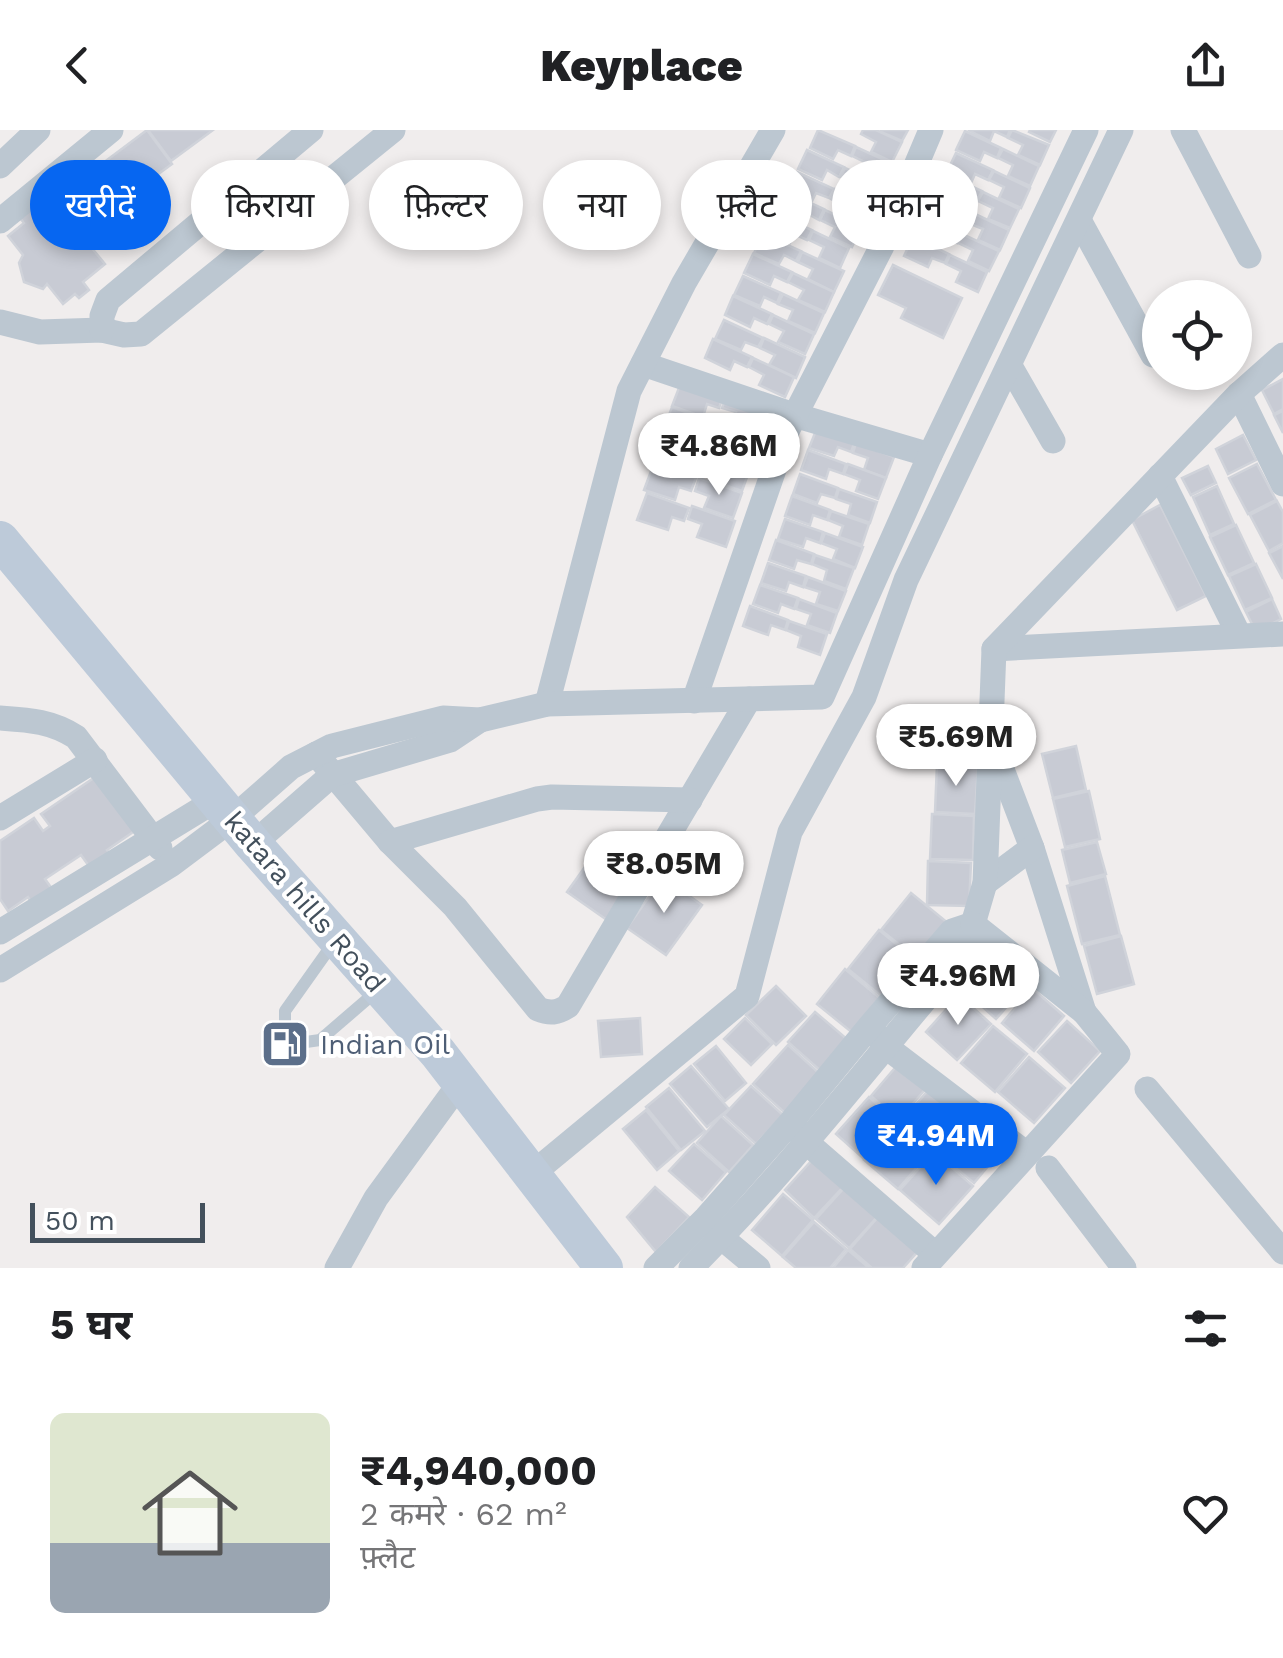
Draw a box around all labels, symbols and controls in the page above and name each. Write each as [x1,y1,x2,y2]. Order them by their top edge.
icon: back [50,38,105,93]
icon: share [1178,38,1233,93]
text: Keyplace [540,39,743,92]
chip: खरीदें [30,160,171,250]
chip: किराया [191,160,349,250]
chip: फ़िल्टर [369,160,523,250]
chip: नया [543,160,661,250]
chip: फ़्लैट [681,160,812,250]
chip: मकान [832,160,978,250]
map controls [1142,280,1252,390]
button: locate [1142,280,1252,390]
pin: ₹4.86M [638,413,800,498]
text: ₹4.86M [660,426,778,464]
pin: ₹5.69M [875,704,1037,789]
text: ₹5.69M [898,717,1014,755]
street label: katara hills Road [217,805,393,999]
pin: ₹8.05M [583,831,745,916]
text: ₹8.05M [606,844,722,882]
pin: ₹4.96M [877,943,1039,1028]
text: ₹4.96M [899,956,1017,994]
fuel station icon: Indian Oil [259,1018,311,1070]
place label: Indian Oil [320,1028,450,1061]
pin: ₹4.94M [855,1103,1017,1188]
text: ₹4.94M [877,1116,995,1154]
scale bar [30,1198,205,1242]
text: 50 m [45,1204,115,1237]
text: 5 घर [50,1300,132,1349]
icon: filters [1178,1301,1233,1356]
text: ₹4,940,000 [360,1446,597,1495]
icon: home [130,1453,250,1573]
icon: heart [1178,1486,1233,1541]
text: 2 कमरे · 62 m² [360,1495,567,1533]
text: फ़्लैट [360,1538,415,1576]

